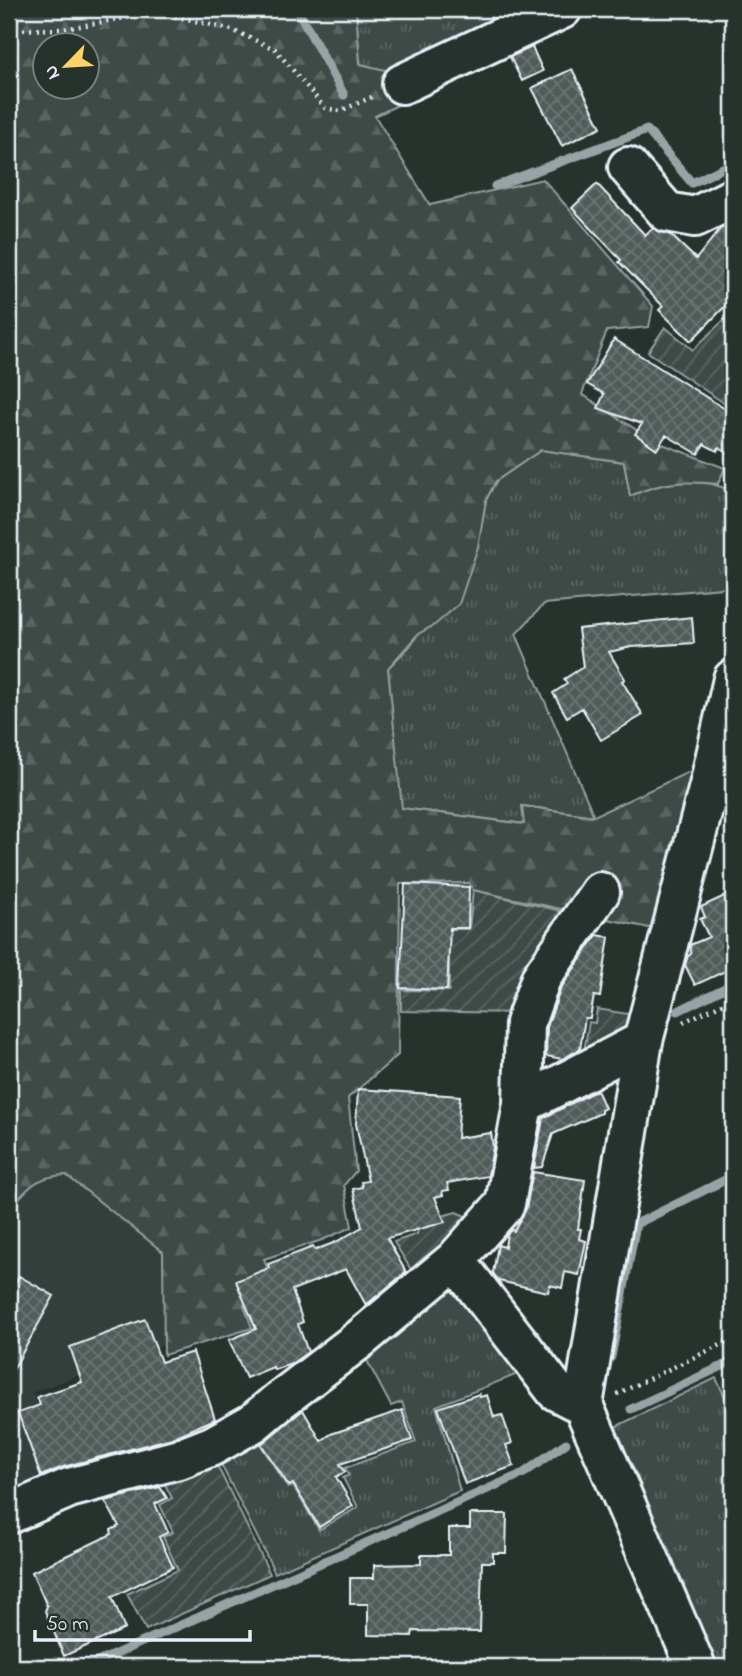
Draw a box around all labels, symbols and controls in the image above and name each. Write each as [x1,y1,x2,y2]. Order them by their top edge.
north arrow [32,32,102,102]
text: N [38,60,68,84]
scale bar [35,1599,250,1643]
text: 50 m [46,1610,89,1640]

